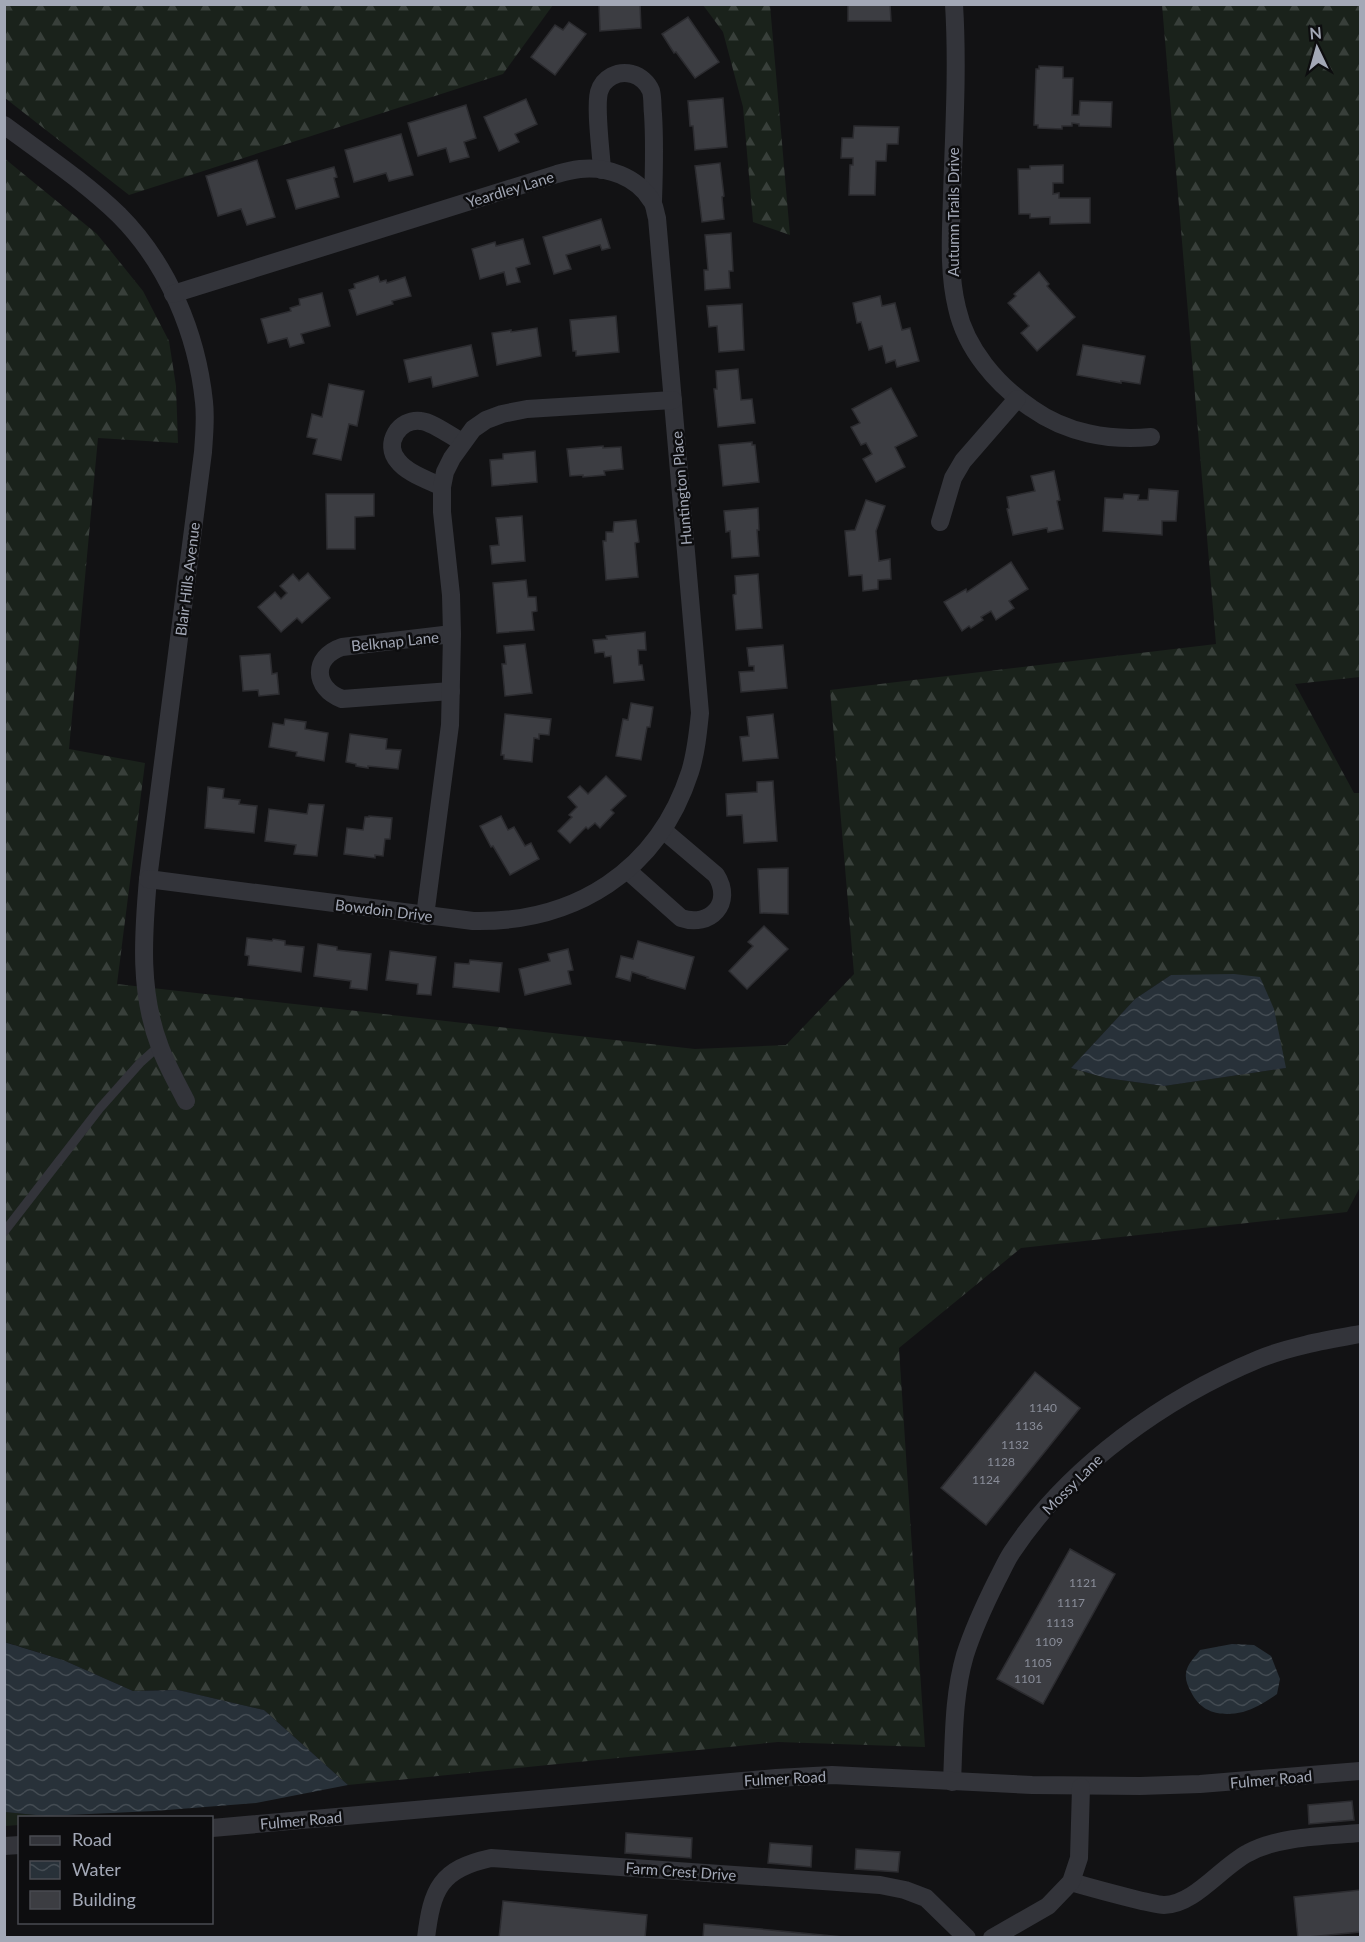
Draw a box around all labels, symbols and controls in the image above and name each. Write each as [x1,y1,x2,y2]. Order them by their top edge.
north arrow [1287,18,1347,78]
text: N [1309,23,1323,43]
street label: Autumn Trails Drive [944,147,962,277]
street label: Yeardley Lane [464,167,556,211]
street label: Huntington Place [667,430,695,546]
street label: Blair Hills Avenue [171,521,203,637]
street label: Belknap Lane [350,627,440,655]
street label: Bowdoin Drive [334,895,434,925]
house number: 1140 [1029,1400,1057,1415]
house number: 1136 [1015,1418,1043,1433]
house number: 1132 [1001,1437,1029,1452]
street label: Mossy Lane [1038,1450,1106,1518]
house number: 1128 [987,1454,1015,1469]
house number: 1124 [972,1472,1000,1487]
house number: 1121 [1069,1575,1097,1590]
house number: 1117 [1057,1595,1085,1610]
house number: 1113 [1046,1615,1074,1630]
house number: 1109 [1035,1634,1063,1649]
house number: 1105 [1024,1655,1052,1670]
house number: 1101 [1014,1671,1042,1686]
street label: Fulmer Road [1229,1766,1313,1792]
street label: Fulmer Road [743,1767,827,1789]
street label: Fulmer Road [259,1807,343,1833]
legend [18,1816,213,1924]
text: Road [72,1828,112,1850]
text: Water [72,1858,121,1880]
street label: Farm Crest Drive [625,1858,737,1884]
text: Building [72,1888,136,1910]

